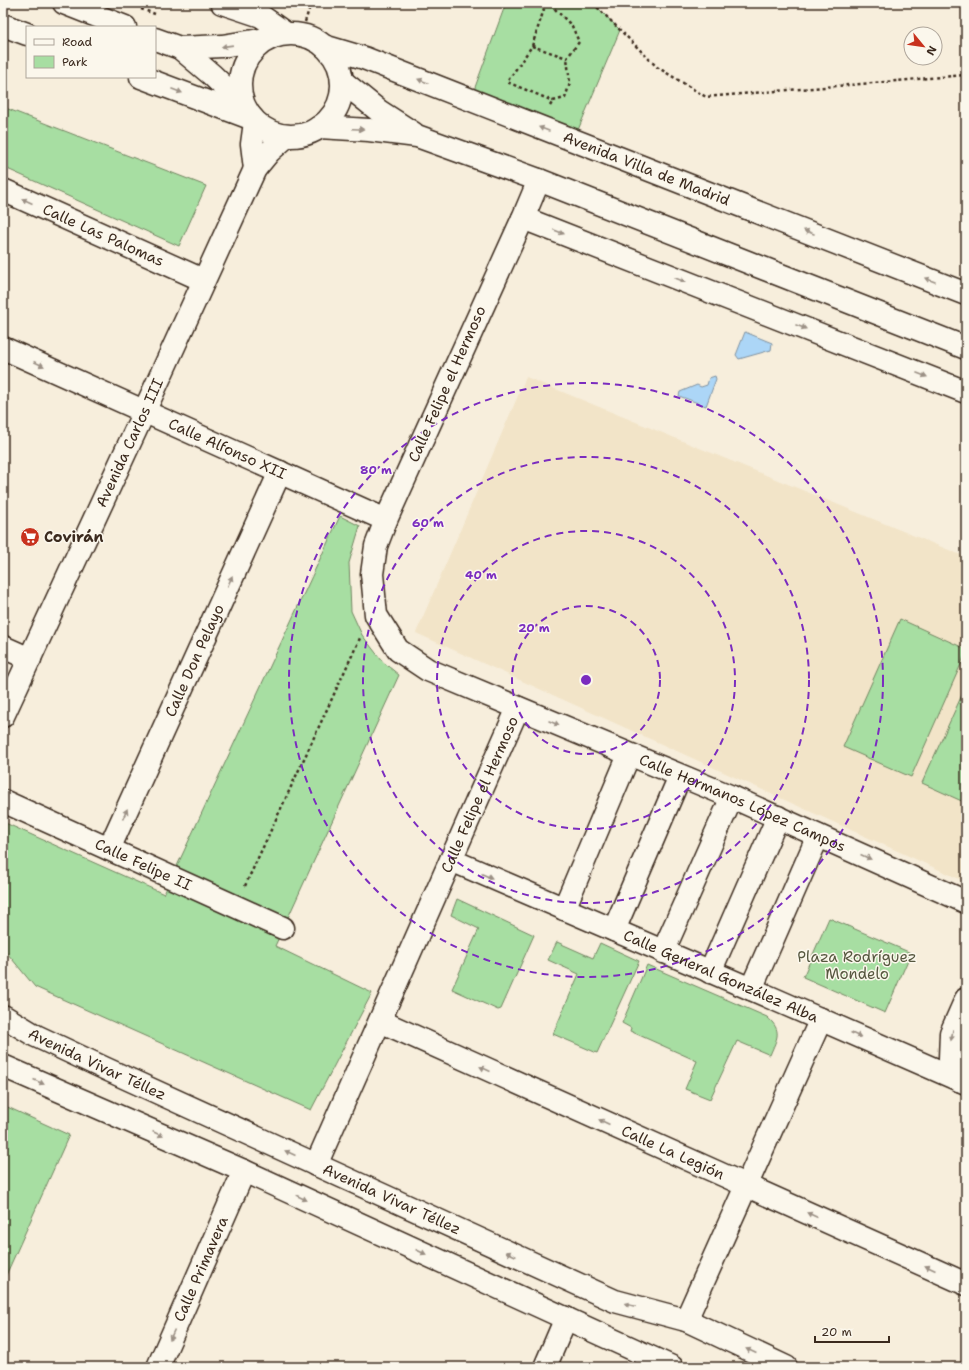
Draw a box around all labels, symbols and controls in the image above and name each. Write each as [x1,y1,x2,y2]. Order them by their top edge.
legend [26,26,156,78]
north arrow [903,26,943,66]
text: Road [62,34,93,50]
one-way arrow [221,43,233,49]
text: N [922,43,940,58]
text: Park [62,54,88,70]
one-way arrow [417,78,429,84]
one-way arrow [172,88,184,94]
one-way arrow [538,125,550,131]
one-way arrow [352,126,365,132]
street label: Avenida Villa de Madrid [560,127,733,211]
one-way arrow [22,198,33,204]
street label: Calle Las Palomas [39,199,167,271]
one-way arrow [802,229,814,235]
one-way arrow [553,230,565,236]
one-way arrow [923,276,935,282]
one-way arrow [674,277,686,283]
street label: Calle Felipe el Hermoso [403,303,491,465]
one-way arrow [795,325,807,331]
one-way arrow [33,362,45,368]
one-way arrow [917,372,929,378]
street label: Avenida Carlos III [91,375,168,511]
street label: Calle Alfonso XII [165,414,290,484]
text: 80 m [360,462,392,478]
text: 60 m [412,515,444,531]
supermarket icon: Covirán [19,526,41,548]
place label: Covirán [44,527,103,547]
text: 40 m [465,567,497,583]
one-way arrow [228,574,234,586]
street label: Calle Don Pelayo [160,601,229,720]
text: 20 m [518,620,550,636]
centre of rings [579,673,593,687]
street label: Calle Felipe el Hermoso [436,713,523,876]
one-way arrow [548,720,559,726]
street label: Calle Hermanos López Campos [636,749,849,857]
one-way arrow [122,808,128,819]
street label: Calle Felipe II [92,834,195,895]
one-way arrow [861,854,872,860]
one-way arrow [482,873,494,879]
street label: Calle General González Alba [620,925,822,1028]
park label: Plaza Rodríguez Mondelo [797,947,917,984]
street label: Avenida Vivar Téllez [24,1024,169,1105]
one-way arrow [948,1028,954,1041]
one-way arrow [851,1032,862,1038]
one-way arrow [479,1065,491,1071]
one-way arrow [33,1079,44,1085]
one-way arrow [598,1119,609,1125]
street label: Calle La Legión [618,1121,728,1184]
one-way arrow [152,1131,164,1137]
one-way arrow [285,1150,296,1156]
street label: Avenida Vivar Téllez [320,1159,464,1239]
one-way arrow [297,1195,308,1201]
one-way arrow [806,1212,817,1218]
street label: Calle Primavera [169,1213,233,1325]
one-way arrow [415,1249,426,1255]
one-way arrow [505,1251,516,1257]
one-way arrow [924,1265,936,1271]
one-way arrow [623,1302,635,1308]
scale bar [815,1318,889,1344]
text: 20 m [821,1324,852,1340]
one-way arrow [169,1330,175,1341]
one-way arrow [745,1347,757,1354]

